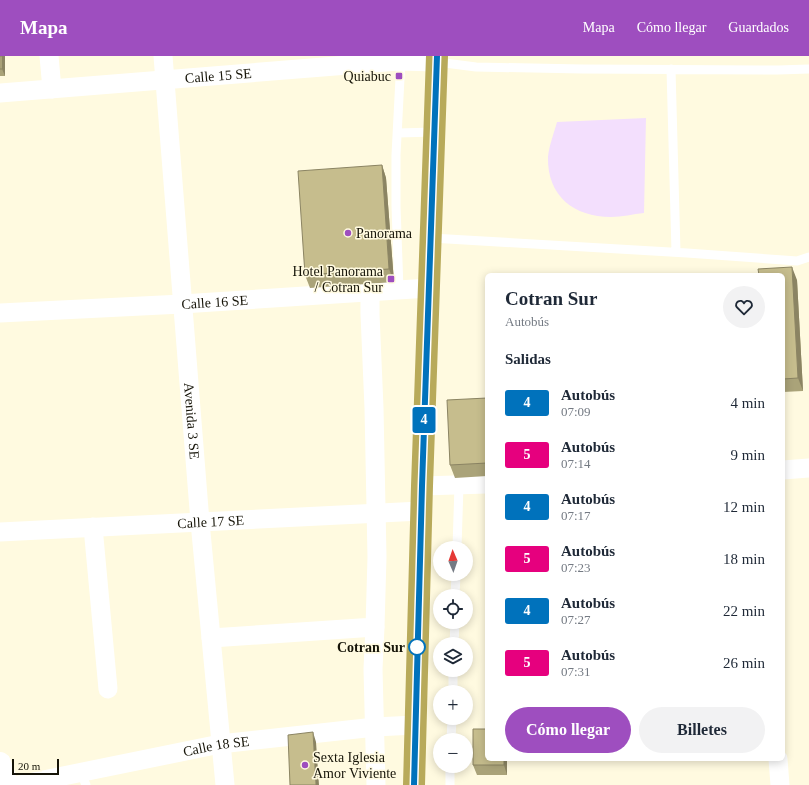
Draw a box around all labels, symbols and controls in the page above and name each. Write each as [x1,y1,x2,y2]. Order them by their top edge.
text: Mapa [20,17,68,38]
text: Mapa [583,20,615,35]
text: Cómo llegar [637,20,706,35]
text: Guardados [728,20,789,35]
street label: Calle 15 SE [184,66,252,86]
place label: Quiabuc [344,69,391,84]
marker: Quiabuc [394,71,404,81]
place label: Panorama [356,226,413,241]
marker: Panorama [343,228,353,238]
place label: Hotel Panorama / Cotran Sur [292,264,384,295]
marker: Hotel Panorama / Cotran Sur [386,274,396,284]
button: heart [723,286,765,328]
text: Cotran Sur [505,288,597,309]
street label: Calle 16 SE [181,293,249,312]
text: Autobús [505,314,549,329]
text: Salidas [505,351,551,367]
street label: Avenida 3 SE [181,382,202,460]
text: Autobús [561,387,615,403]
text: 4 [524,395,531,410]
text: 4 min [730,395,765,411]
text: 07:09 [561,404,591,419]
line badge: 4 [411,407,437,433]
text: 4 [421,412,428,427]
text: Autobús [561,439,615,455]
text: 5 [524,447,531,462]
text: 9 min [730,447,765,463]
text: 07:14 [561,456,591,471]
text: Autobús [561,491,615,507]
text: 4 [524,499,531,514]
text: 12 min [723,499,765,515]
text: 07:17 [561,508,591,523]
street label: Calle 17 SE [177,513,245,531]
north arrow [433,541,473,581]
map controls [433,541,473,773]
text: Autobús [561,543,615,559]
text: 5 [524,551,531,566]
text: 18 min [723,551,765,567]
text: 07:23 [561,560,591,575]
button: locate [433,589,473,629]
text: Autobús [561,595,615,611]
text: 4 [524,603,531,618]
text: 22 min [723,603,765,619]
text: 07:27 [561,612,591,627]
button: layers [433,637,473,677]
marker: Cotran Sur [408,638,426,656]
place label: Cotran Sur [337,640,405,655]
text: Autobús [561,647,615,663]
text: 5 [524,655,531,670]
text: 26 min [723,655,765,671]
text: 07:31 [561,664,591,679]
button: + [433,685,473,725]
button: Cómo llegar [505,707,631,753]
button: Billetes [639,707,765,753]
button: − [433,733,473,773]
street label: Calle 18 SE [182,734,250,759]
place label: Sexta Iglesia Amor Viviente [313,750,396,781]
scale bar [12,757,59,776]
text: 20 m [18,760,40,772]
marker: Sexta Iglesia Amor Viviente [300,760,310,770]

